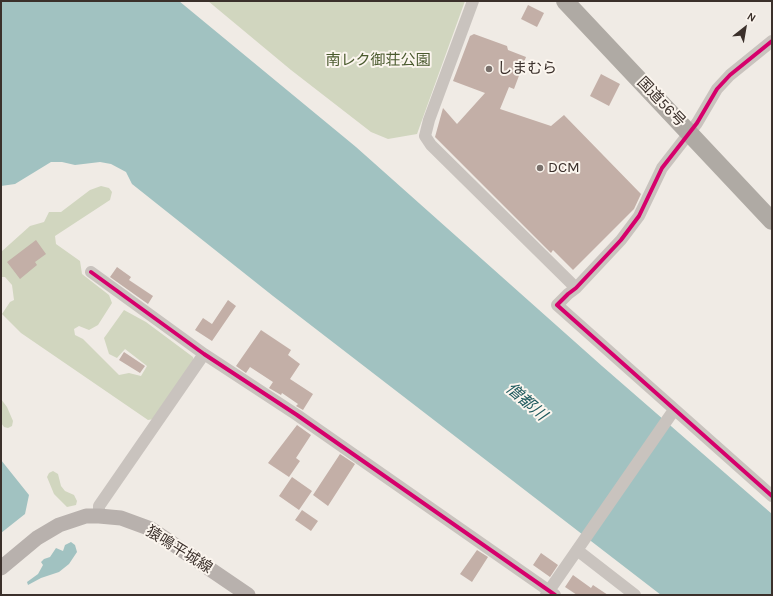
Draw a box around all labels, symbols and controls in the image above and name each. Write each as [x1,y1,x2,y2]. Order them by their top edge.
north arrow [725,8,765,48]
text: N [745,10,758,25]
park label: 南レク御荘公園 [326,52,430,70]
place label: しまむら [497,60,557,78]
marker: しまむら [484,64,494,74]
street label: 国道56号 [633,73,689,131]
place label: DCM [548,159,580,177]
marker: DCM [535,163,545,173]
water label: 僧都川 [502,379,550,425]
street label: 猿鳴平城線 [142,522,216,578]

